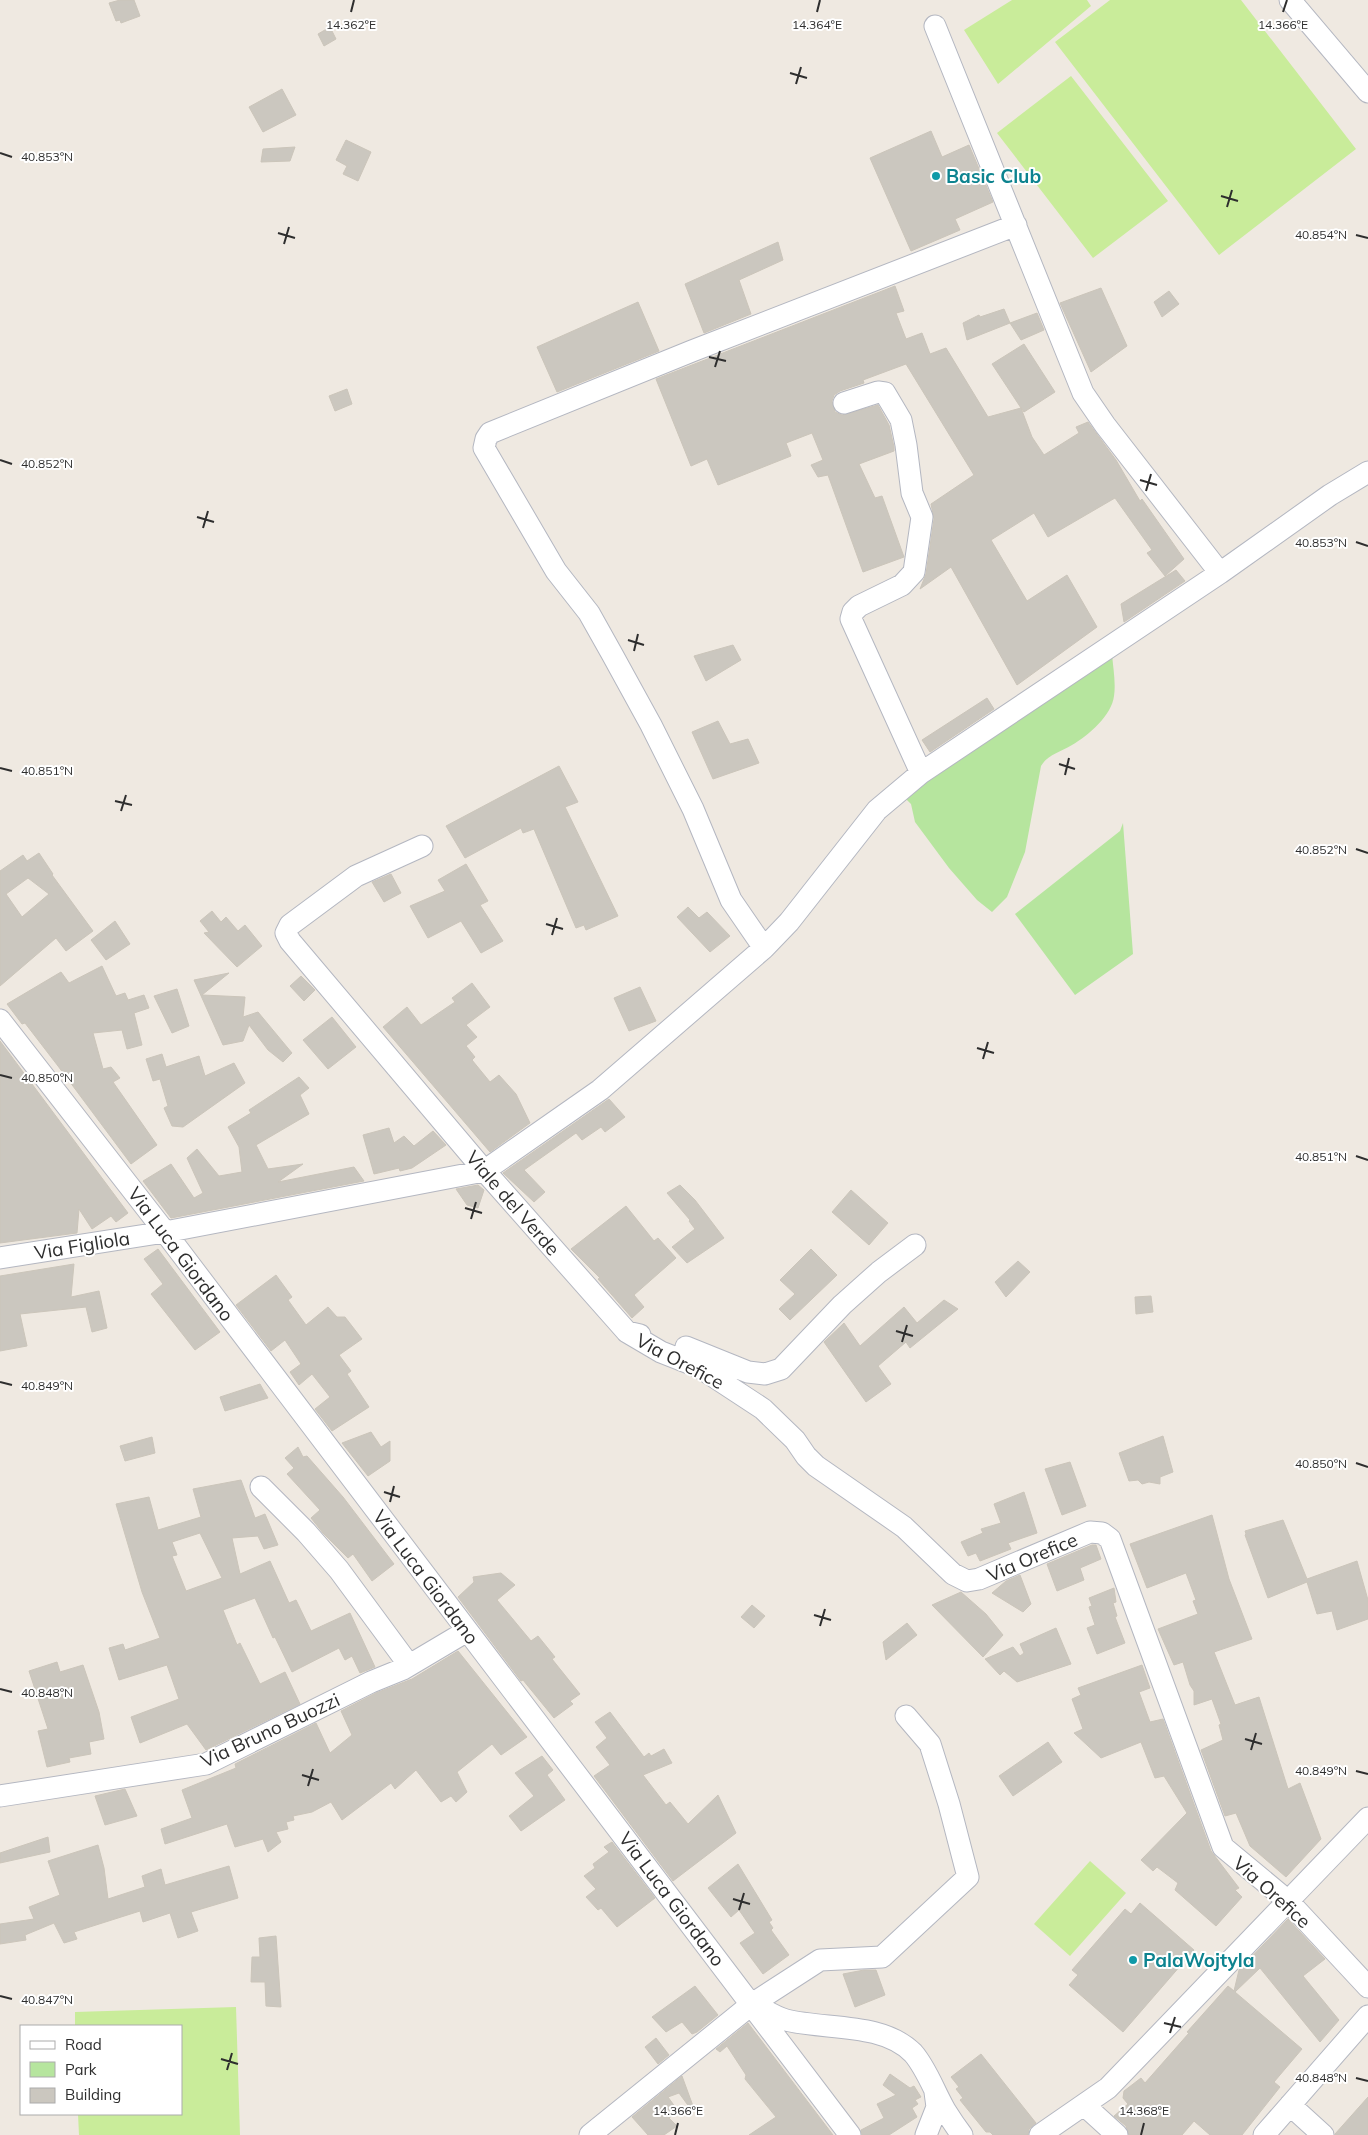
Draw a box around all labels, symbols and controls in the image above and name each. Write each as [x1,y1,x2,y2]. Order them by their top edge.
text: 14.362°E [326,17,376,32]
text: 14.364°E [792,17,842,32]
text: 14.366°E [1258,17,1308,32]
text: 40.853°N [21,149,73,164]
place label: Basic Club [946,164,1041,188]
marker: Basic Club [930,170,942,182]
text: 40.854°N [1295,227,1347,242]
text: 40.852°N [21,456,73,471]
text: 40.853°N [1295,535,1347,550]
text: 40.851°N [21,763,73,778]
text: 40.852°N [1295,842,1347,857]
text: 40.850°N [21,1070,73,1085]
street label: Viale del Verde [461,1146,565,1260]
text: 40.851°N [1295,1149,1347,1164]
street label: Via Luca Giordano [123,1182,239,1326]
street label: Via Figliola [32,1226,132,1264]
street label: Via Orefice [632,1328,728,1394]
text: 40.849°N [21,1378,73,1393]
text: 40.850°N [1295,1456,1347,1471]
street label: Via Luca Giordano [368,1505,484,1649]
street label: Via Orefice [983,1527,1081,1587]
text: 40.848°N [21,1685,73,1700]
street label: Via Bruno Buozzi [197,1687,343,1773]
text: 40.849°N [1295,1763,1347,1778]
street label: Via Luca Giordano [614,1827,730,1971]
street label: Via Orefice [1228,1851,1316,1933]
place label: PalaWojtyla [1143,1948,1254,1972]
marker: PalaWojtyla [1127,1954,1139,1966]
text: 40.847°N [21,1992,73,2007]
legend [20,2025,182,2115]
text: Road [65,2035,102,2054]
text: Park [65,2060,97,2079]
text: 40.848°N [1295,2070,1347,2085]
text: Building [65,2085,121,2104]
text: 14.366°E [653,2103,703,2118]
text: 14.368°E [1119,2103,1169,2118]

